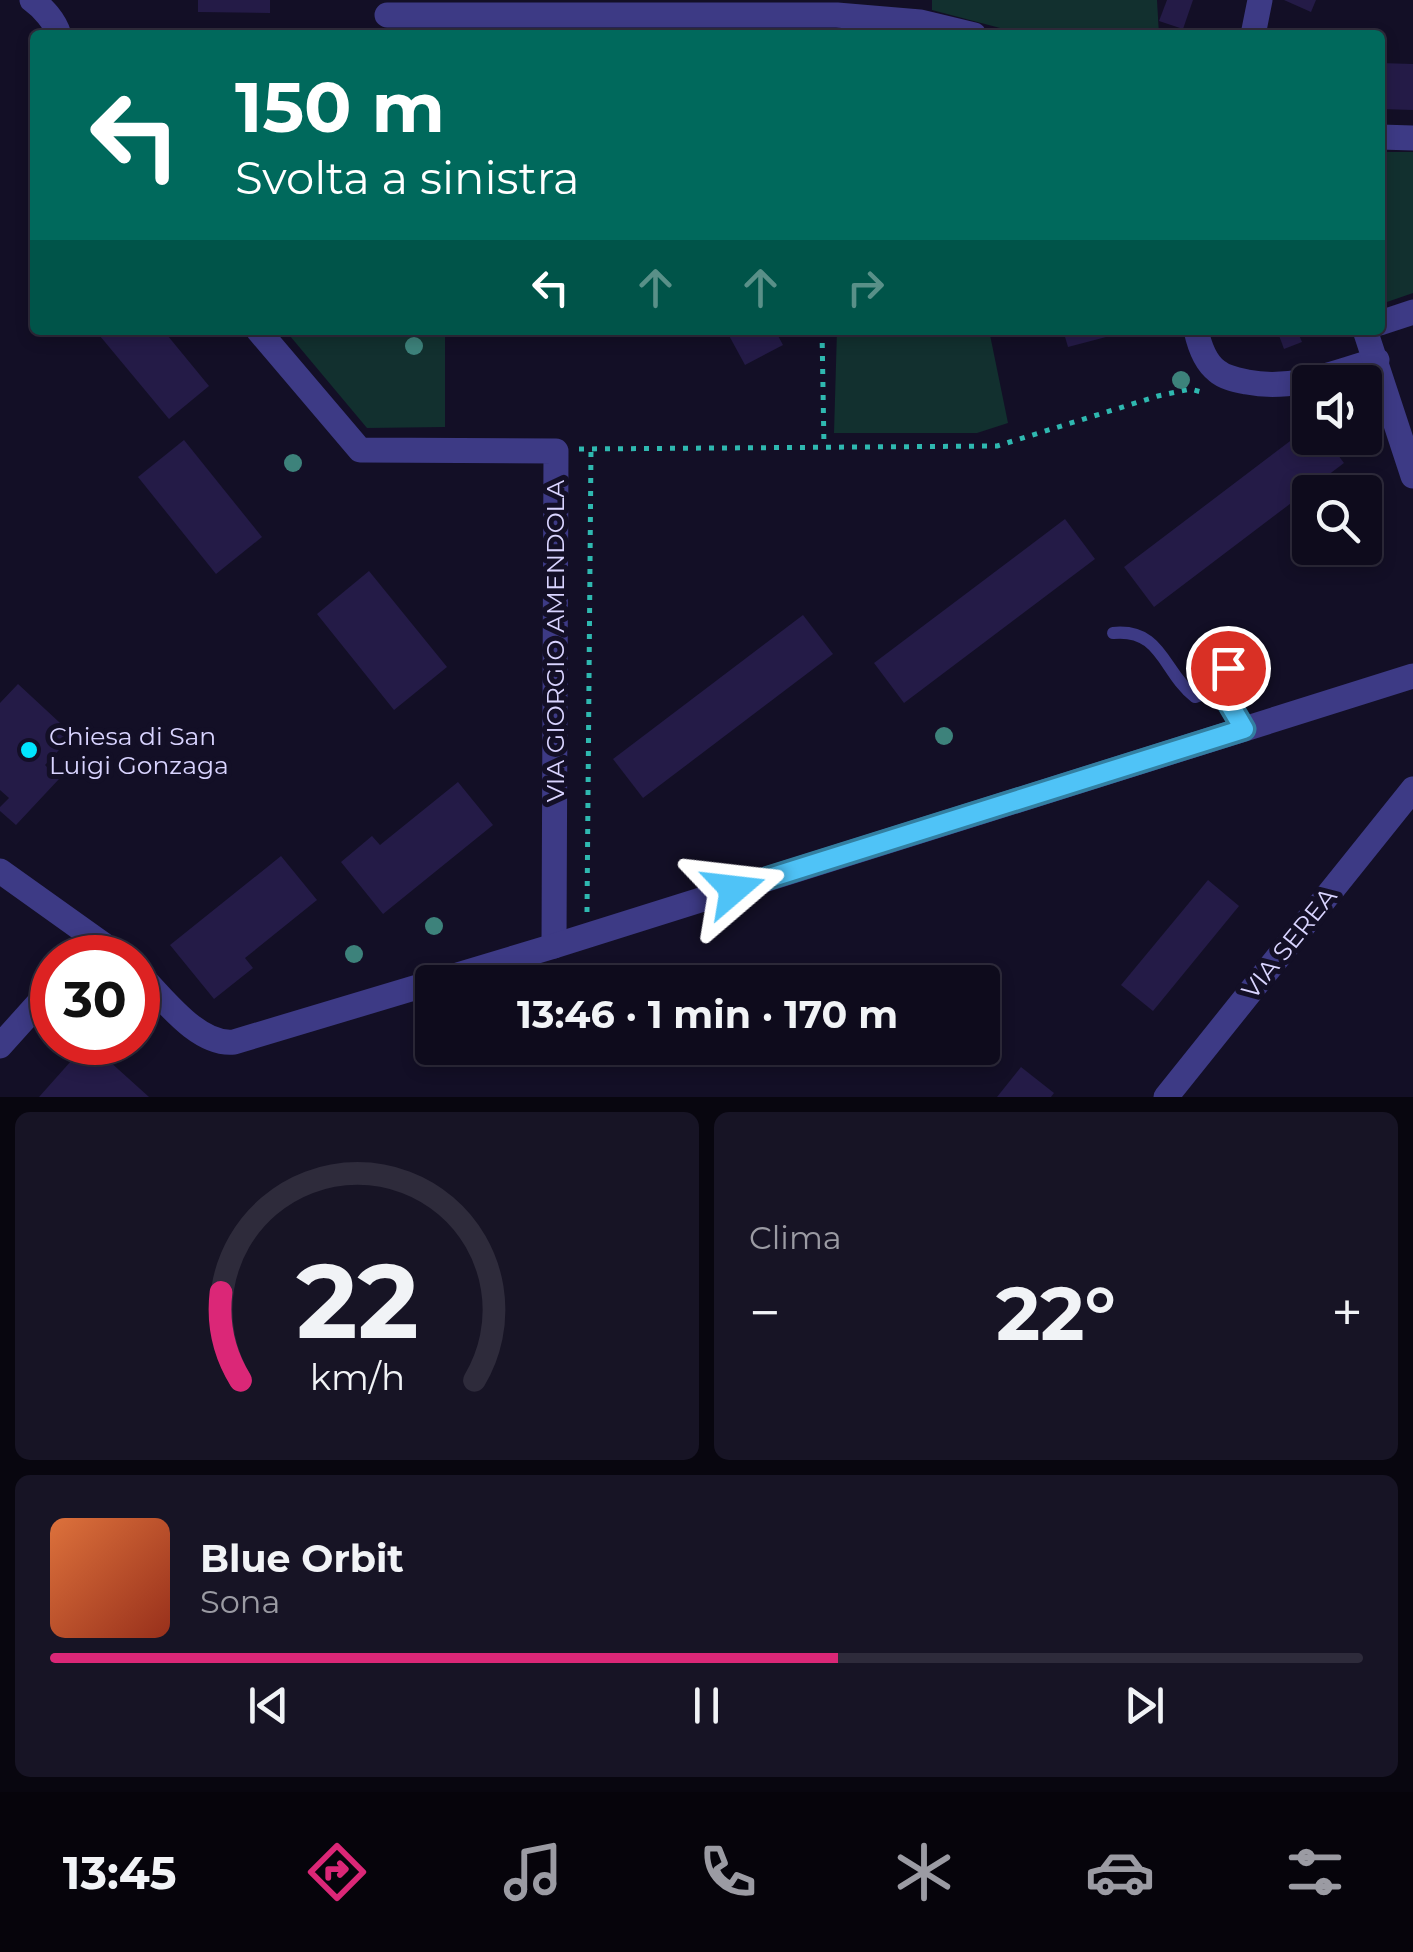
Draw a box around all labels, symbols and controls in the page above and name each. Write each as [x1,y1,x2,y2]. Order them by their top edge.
text: 150 m [235,64,445,150]
icon: left [70,70,200,200]
text: Svolta a sinistra [235,150,580,205]
icon: left [523,260,578,315]
icon: ahead [628,260,683,315]
icon: ahead [733,260,788,315]
icon: right [838,260,893,315]
map controls [1292,365,1382,565]
button: sound [1292,365,1382,455]
button: search [1292,475,1382,565]
street label: VIA GIORGIO AMENDOLA [540,480,570,802]
pin [1186,626,1271,711]
icon: arrive [1201,641,1256,696]
place label: Chiesa di San Luigi Gonzaga [49,721,229,780]
marker: Chiesa di San Luigi Gonzaga [18,739,40,761]
position arrow [682,837,786,941]
street label: VIA SEREA [1235,881,1343,1004]
speed limit sign: 30 [30,935,160,1065]
text: 13:46 · 1 min · 170 m [517,991,898,1038]
text: Clima [749,1218,842,1257]
text: 22 [296,1237,418,1364]
text: 22° [996,1267,1116,1359]
text: − [749,1279,781,1346]
text: + [1331,1279,1363,1346]
text: km/h [309,1355,405,1399]
text: Blue Orbit [200,1535,404,1582]
text: Sona [200,1582,280,1621]
icon: previous [241,1678,296,1733]
icon: pause [679,1678,734,1733]
icon: next [1117,1678,1172,1733]
icon: directions [302,1837,372,1907]
icon: music [498,1837,568,1907]
icon: phone [693,1837,763,1907]
icon: climate [889,1837,959,1907]
icon: car [1085,1837,1155,1907]
icon: filters [1280,1837,1350,1907]
text: 13:45 [63,1845,177,1900]

